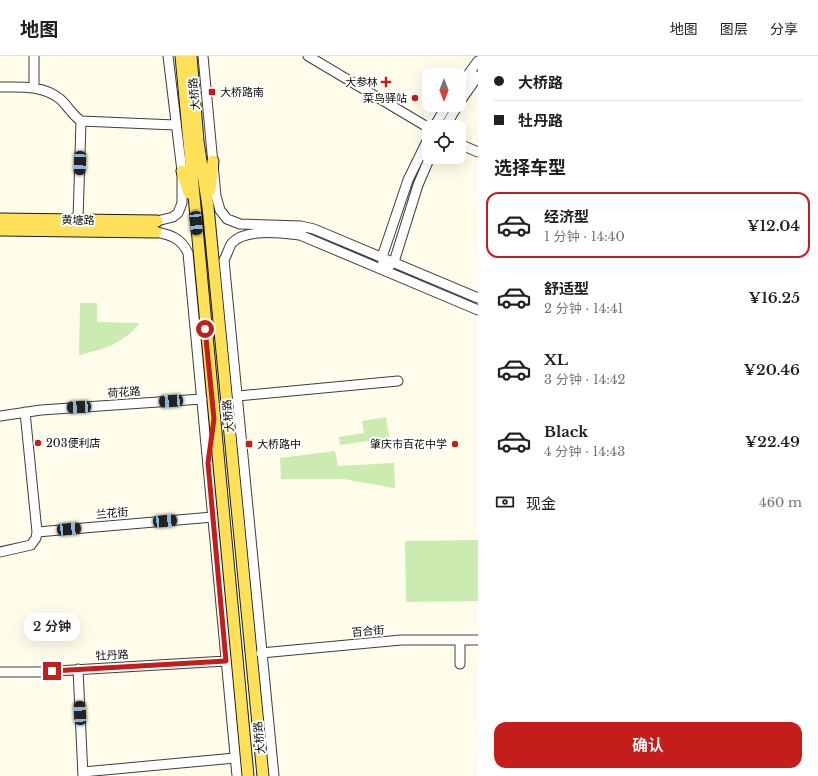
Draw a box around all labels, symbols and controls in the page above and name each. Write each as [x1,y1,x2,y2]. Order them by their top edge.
text: 地图 [20,18,58,41]
text: 地图 [670,20,698,38]
text: 图层 [720,20,748,38]
text: 分享 [770,20,798,38]
north arrow [422,68,466,112]
map controls [422,68,466,164]
text: 大桥路 [518,73,563,92]
place label: 大参林 [345,75,378,89]
street label: 大桥路 [186,77,202,111]
marker: 大参林 [381,77,391,87]
place label: 大桥路南 [220,85,264,99]
marker: 大桥路南 [207,87,217,97]
place label: 菜鸟驿站 [363,91,407,105]
marker: 菜鸟驿站 [410,93,420,103]
text: 牡丹路 [518,111,563,130]
button: locate [422,120,466,164]
car [74,151,86,175]
text: 选择车型 [494,157,566,179]
icon: car [496,207,532,243]
text: 经济型 [544,207,589,226]
car [189,211,203,235]
street label: 黄塘路 [61,213,95,227]
text: ¥12.04 [747,216,800,235]
text: 1 分钟 · 14:40 [544,228,625,245]
icon: car [496,279,532,315]
text: 舒适型 [544,279,589,298]
text: ¥16.25 [749,288,800,307]
text: 2 分钟 · 14:41 [544,300,623,317]
route start [196,320,214,338]
text: XL [544,350,568,369]
icon: car [496,351,532,387]
text: ¥20.46 [744,360,800,379]
text: 3 分钟 · 14:42 [544,371,626,388]
street label: 荷花路 [107,384,141,400]
car [159,394,183,408]
street label: 大桥路 [219,399,237,433]
car [67,400,91,414]
text: Black [544,422,588,441]
icon: car [496,423,532,459]
text: ¥22.49 [745,432,800,451]
place label: 203便利店 [46,436,100,450]
place label: 大桥路中 [257,437,301,451]
place label: 肇庆市百花中学 [370,437,447,451]
marker: 203便利店 [33,438,43,448]
marker: 大桥路中 [244,439,254,449]
marker: 肇庆市百花中学 [450,439,460,449]
text: 4 分钟 · 14:43 [544,443,625,460]
icon: cash [494,491,516,513]
text: 现金 [526,494,556,513]
text: 460 m [759,494,802,511]
street label: 兰花街 [95,505,129,521]
car [153,514,177,528]
car [57,522,81,536]
callout: 2 分钟 [24,613,80,641]
text: 2 分钟 [33,618,71,635]
street label: 百合街 [351,623,385,639]
street label: 牡丹路 [95,647,129,663]
route end [43,662,61,680]
car [73,701,87,725]
street label: 大桥路 [250,721,268,755]
button: 确认 [494,722,802,768]

